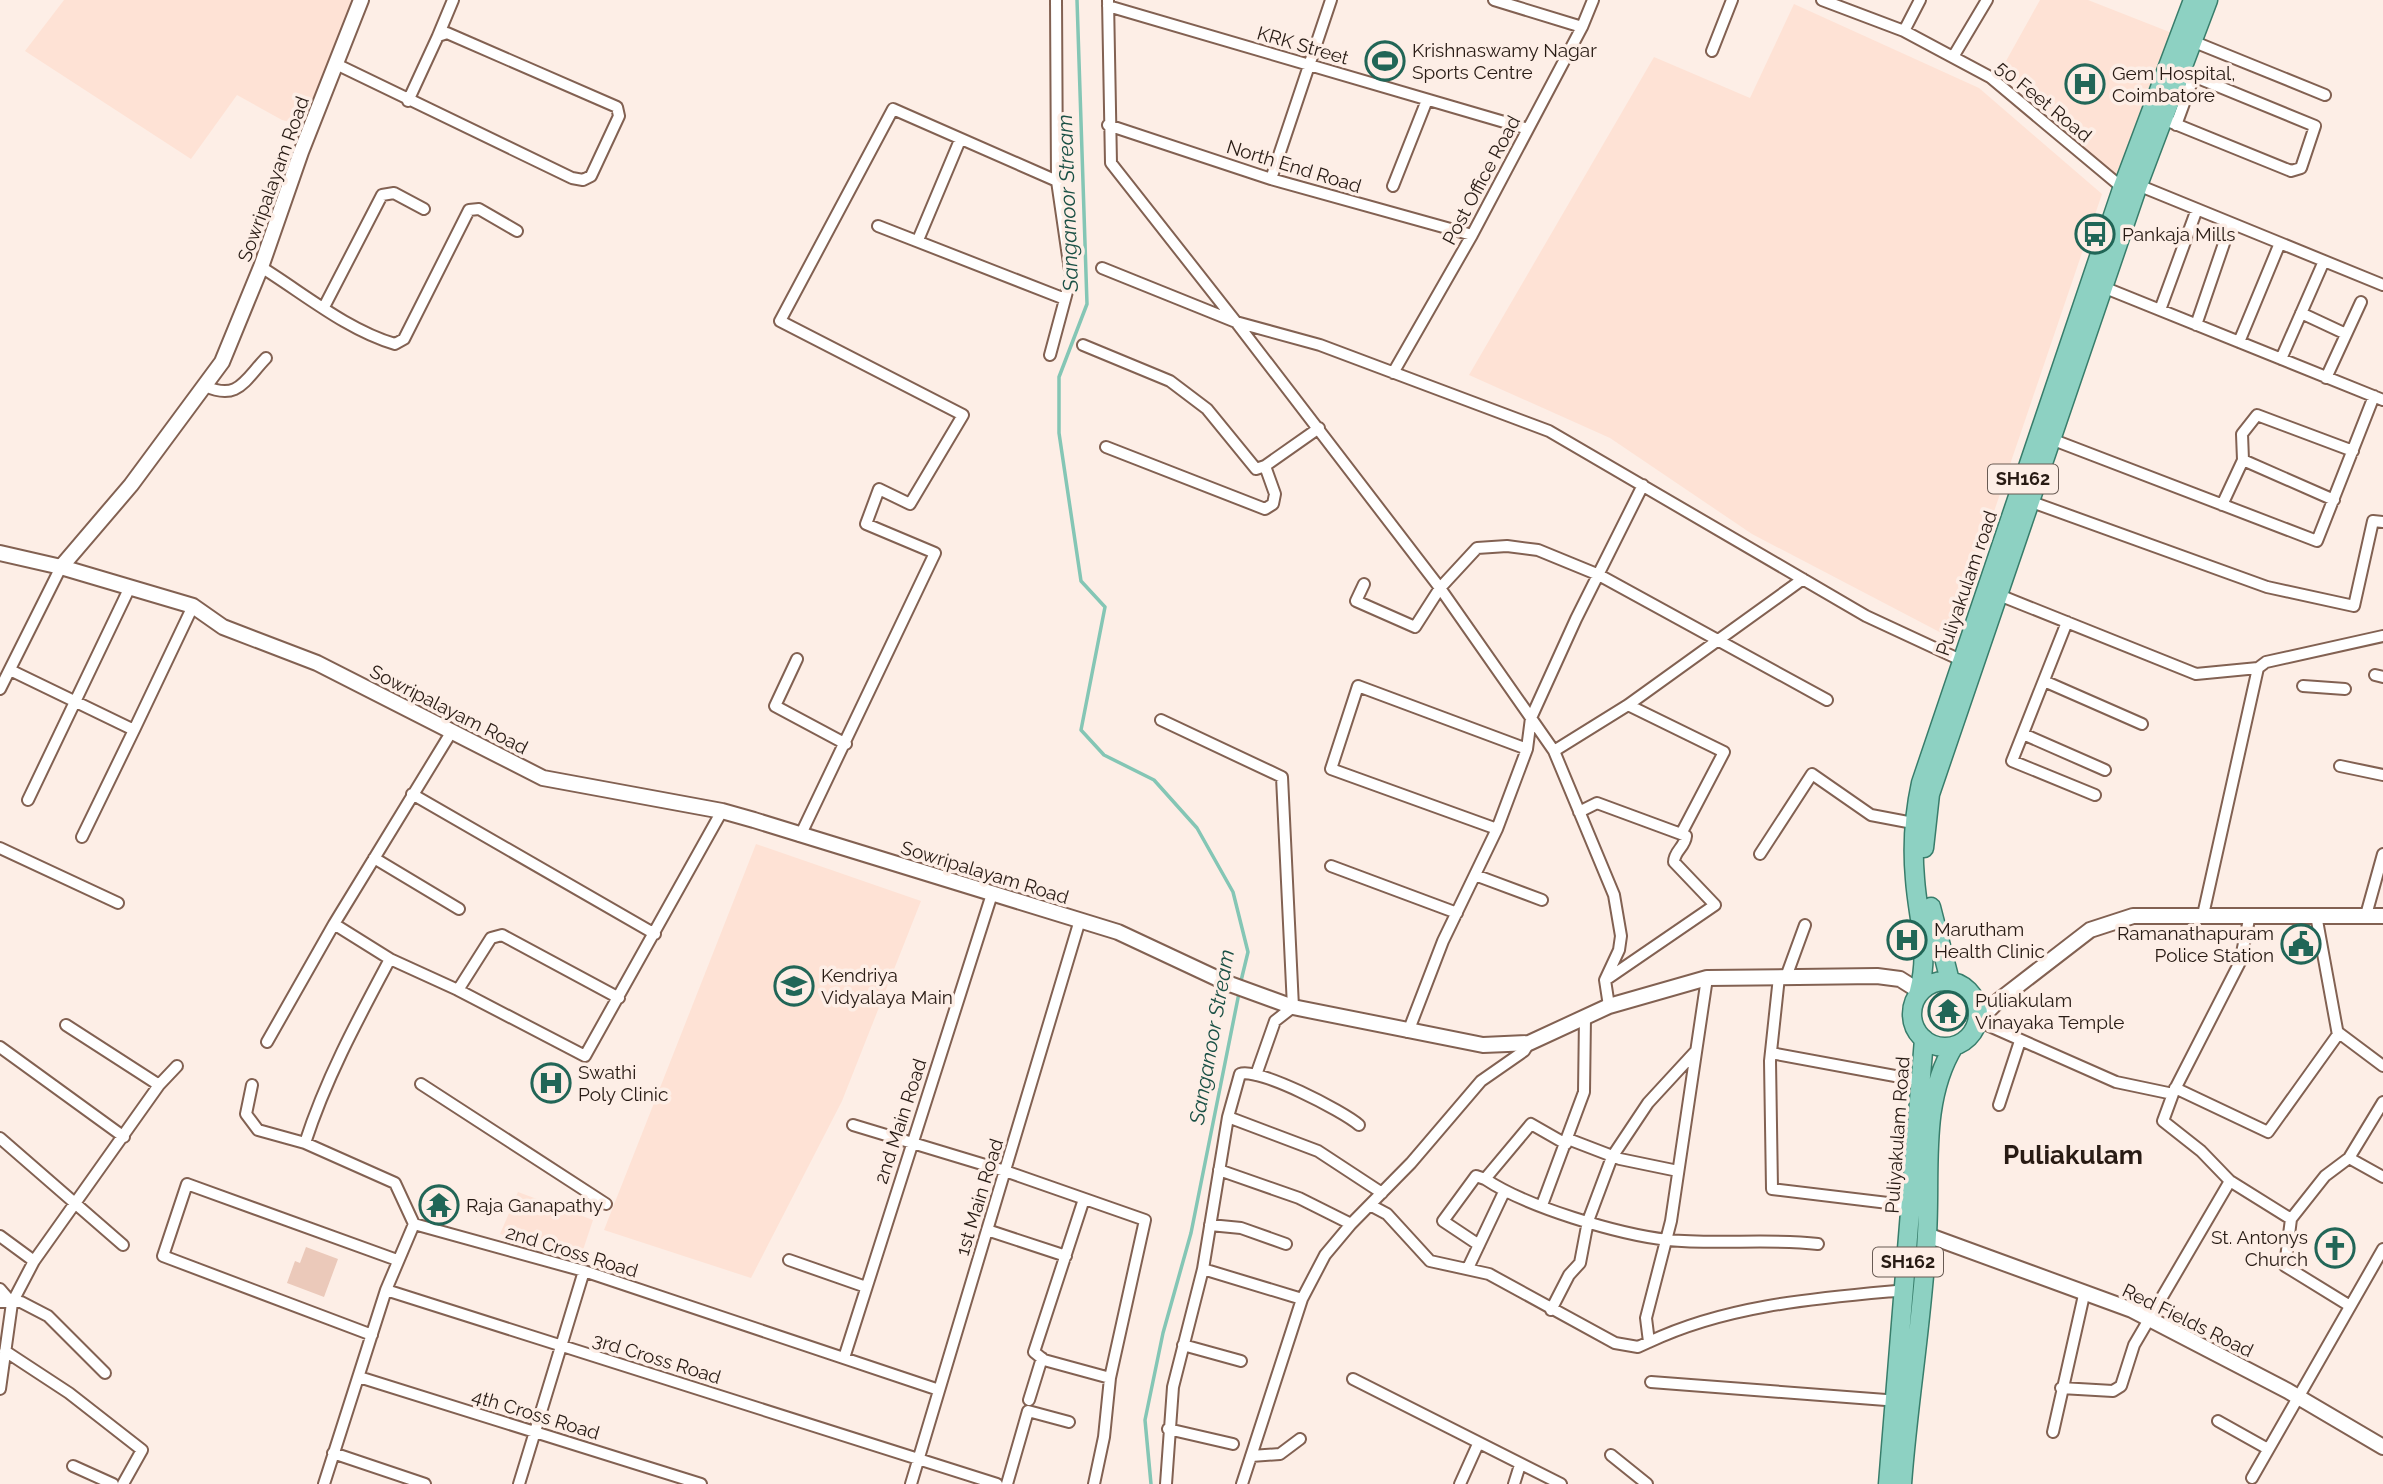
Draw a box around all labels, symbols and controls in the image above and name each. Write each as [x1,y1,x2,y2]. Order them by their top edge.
street label: KRK Street [1255,21,1352,69]
place label: Krishnaswamy Nagar Sports Centre [1412,39,1597,83]
sports icon: Krishnaswamy Nagar Sports Centre [1364,40,1406,82]
street label: 50 Feet Road [1992,56,2096,146]
place label: Gem Hospital, Coimbatore [2112,62,2235,106]
hospital icon: Gem Hospital, Coimbatore [2064,63,2106,105]
street label: Sowripalayam Road [233,93,313,265]
street label: Post Office Road [1438,112,1524,248]
water label: Sanganoor Stream [1052,114,1083,293]
street label: North End Road [1224,135,1364,197]
bus stop icon: Pankaja Mills [2074,213,2116,255]
place label: Pankaja Mills [2122,223,2235,245]
road number: SH162 [1988,464,2058,494]
street label: Puliyakulam road [1931,508,2001,658]
street label: Sowripalayam Road [366,660,532,758]
street label: Sowripalayam Road [898,836,1072,908]
place label: Marutham Health Clinic [1934,918,2045,962]
hospital icon: Marutham Health Clinic [1886,919,1928,961]
place label: Ramanathapuram Police Station [2117,922,2274,966]
public building icon: Ramanathapuram Police Station [2280,923,2322,965]
water label: Sanganoor Stream [1184,947,1239,1127]
place label: Kendriya Vidyalaya Main [821,964,953,1008]
school or university icon: Kendriya Vidyalaya Main [773,965,815,1007]
place label: Puliakulam Vinayaka Temple [1975,989,2124,1033]
temple icon: Puliakulam Vinayaka Temple [1927,990,1969,1032]
street label: 2nd Main Road [869,1056,931,1186]
street label: Puliyakulam Road [1881,1056,1913,1214]
place label: Swathi Poly Clinic [578,1061,668,1105]
hospital icon: Swathi Poly Clinic [530,1062,572,1104]
street label: 1st Main Road [951,1136,1007,1258]
district label: Puliakulam [2003,1140,2143,1170]
temple icon: Raja Ganapathy [418,1184,460,1226]
place label: Raja Ganapathy [466,1194,603,1216]
street label: 2nd Cross Road [503,1220,641,1282]
place label: St. Antonys Church [2211,1226,2308,1270]
church icon: St. Antonys Church [2314,1227,2356,1269]
road number: SH162 [1873,1247,1943,1276]
street label: Red Fields Road [2119,1279,2257,1361]
street label: 3rd Cross Road [590,1328,724,1388]
street label: 4th Cross Road [470,1384,602,1444]

